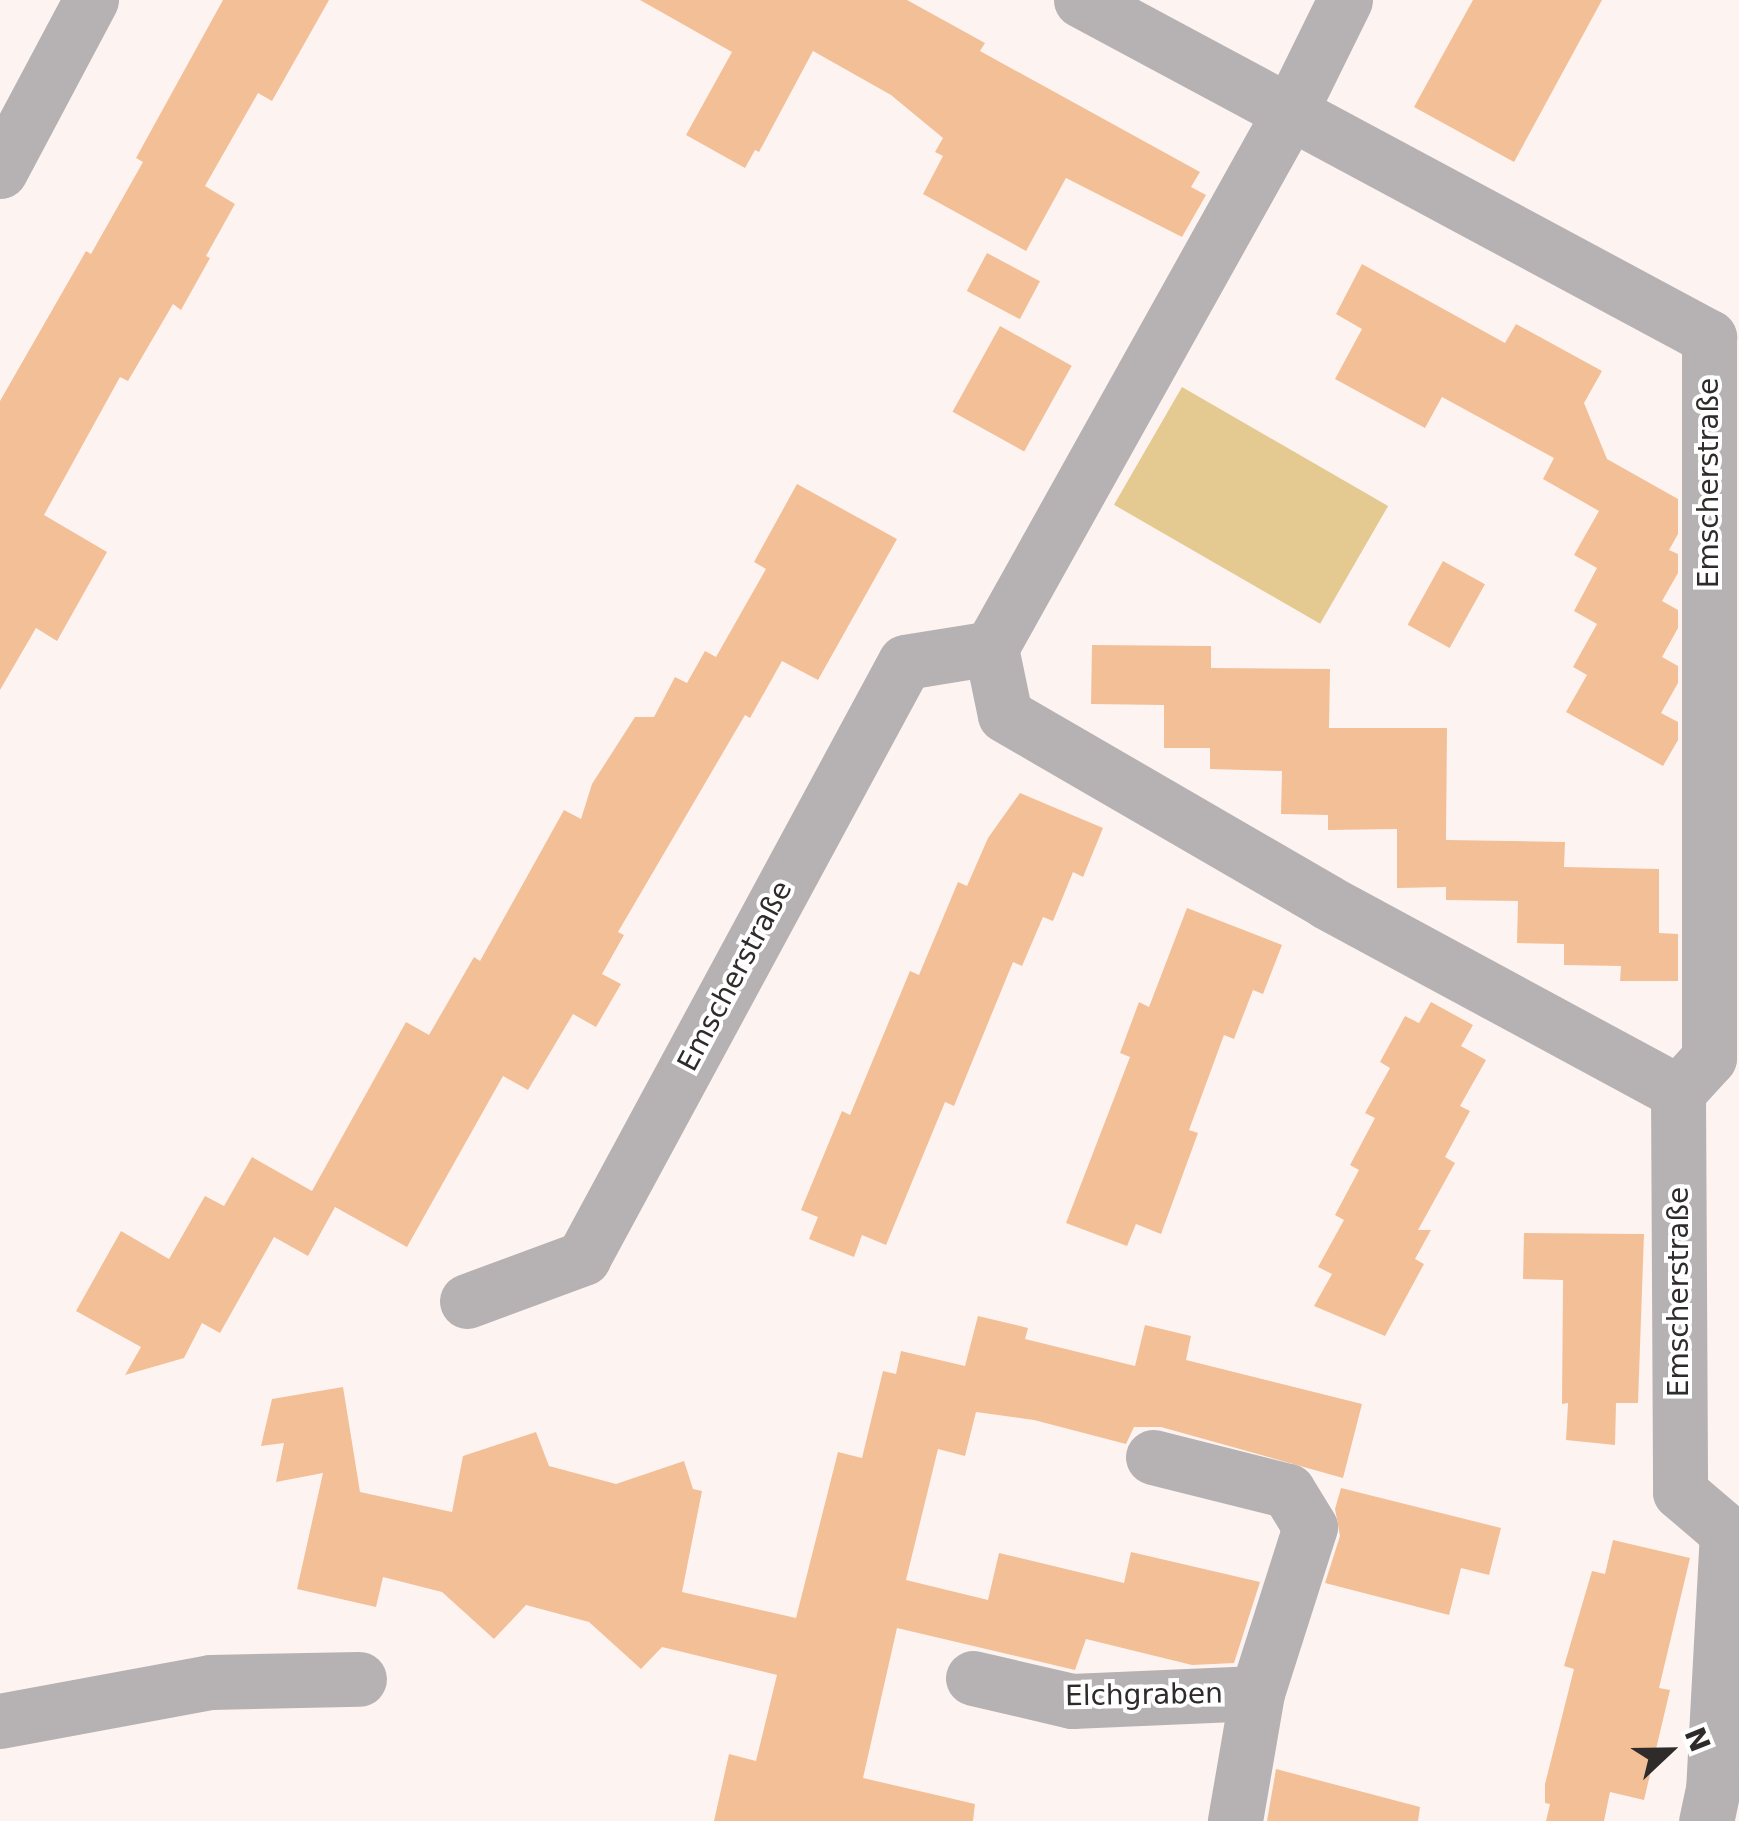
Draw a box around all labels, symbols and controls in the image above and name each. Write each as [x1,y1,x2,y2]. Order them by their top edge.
street label: Emscherstraße [1692,378,1726,588]
street label: Emscherstraße [671,875,799,1077]
street label: Emscherstraße [1662,1187,1696,1397]
street label: Elchgraben [1065,1677,1223,1713]
north arrow [1619,1701,1719,1801]
text: N [1678,1723,1717,1757]

